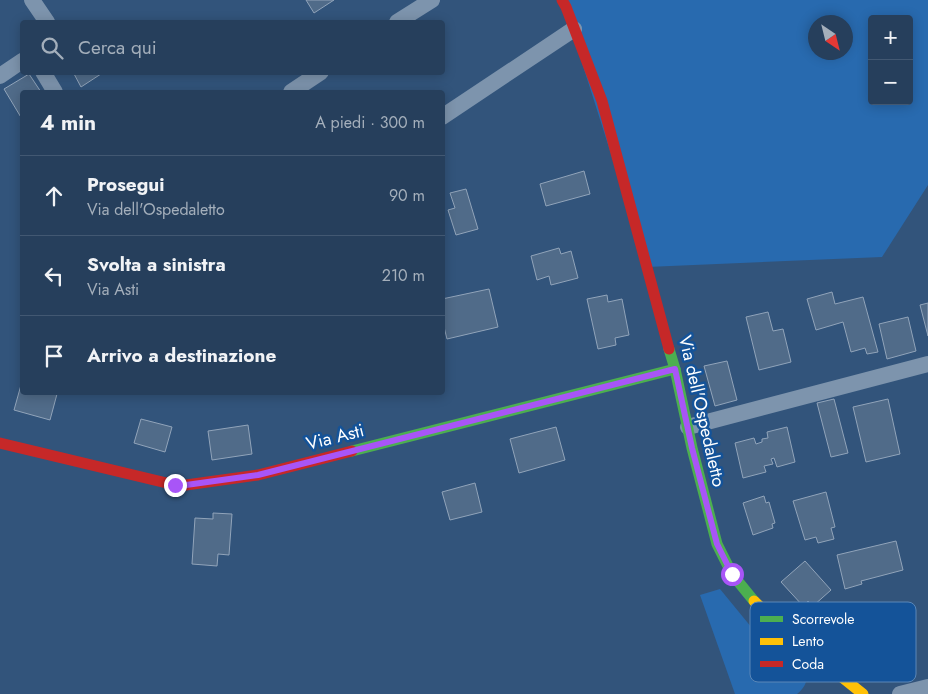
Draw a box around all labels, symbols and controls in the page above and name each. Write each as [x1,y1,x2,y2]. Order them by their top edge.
north arrow [808,15,853,60]
map controls [868,15,913,105]
button: + [868,15,913,60]
search box [20,20,445,75]
icon: search [38,34,66,62]
text: Cerca qui [78,34,157,61]
button: − [868,60,913,105]
text: 4 min [40,108,96,138]
text: A piedi · 300 m [315,111,425,134]
text: Prosegui [87,171,165,198]
icon: ahead [40,182,68,210]
text: 90 m [389,184,425,207]
text: Via dell'Ospedaletto [87,198,225,221]
text: Svolta a sinistra [87,251,226,278]
icon: left [40,262,68,290]
text: 210 m [382,264,425,287]
text: Via Asti [87,278,139,301]
street label: Via dell'Ospedaletto [672,333,732,490]
icon: arrive [40,342,68,370]
text: Arrivo a destinazione [87,342,276,369]
street label: Via Asti [303,417,367,457]
route end [164,474,187,497]
route start [721,563,744,586]
legend [750,602,916,682]
text: Scorrevole [792,609,854,629]
text: Lento [792,631,824,651]
text: Coda [792,654,824,674]

